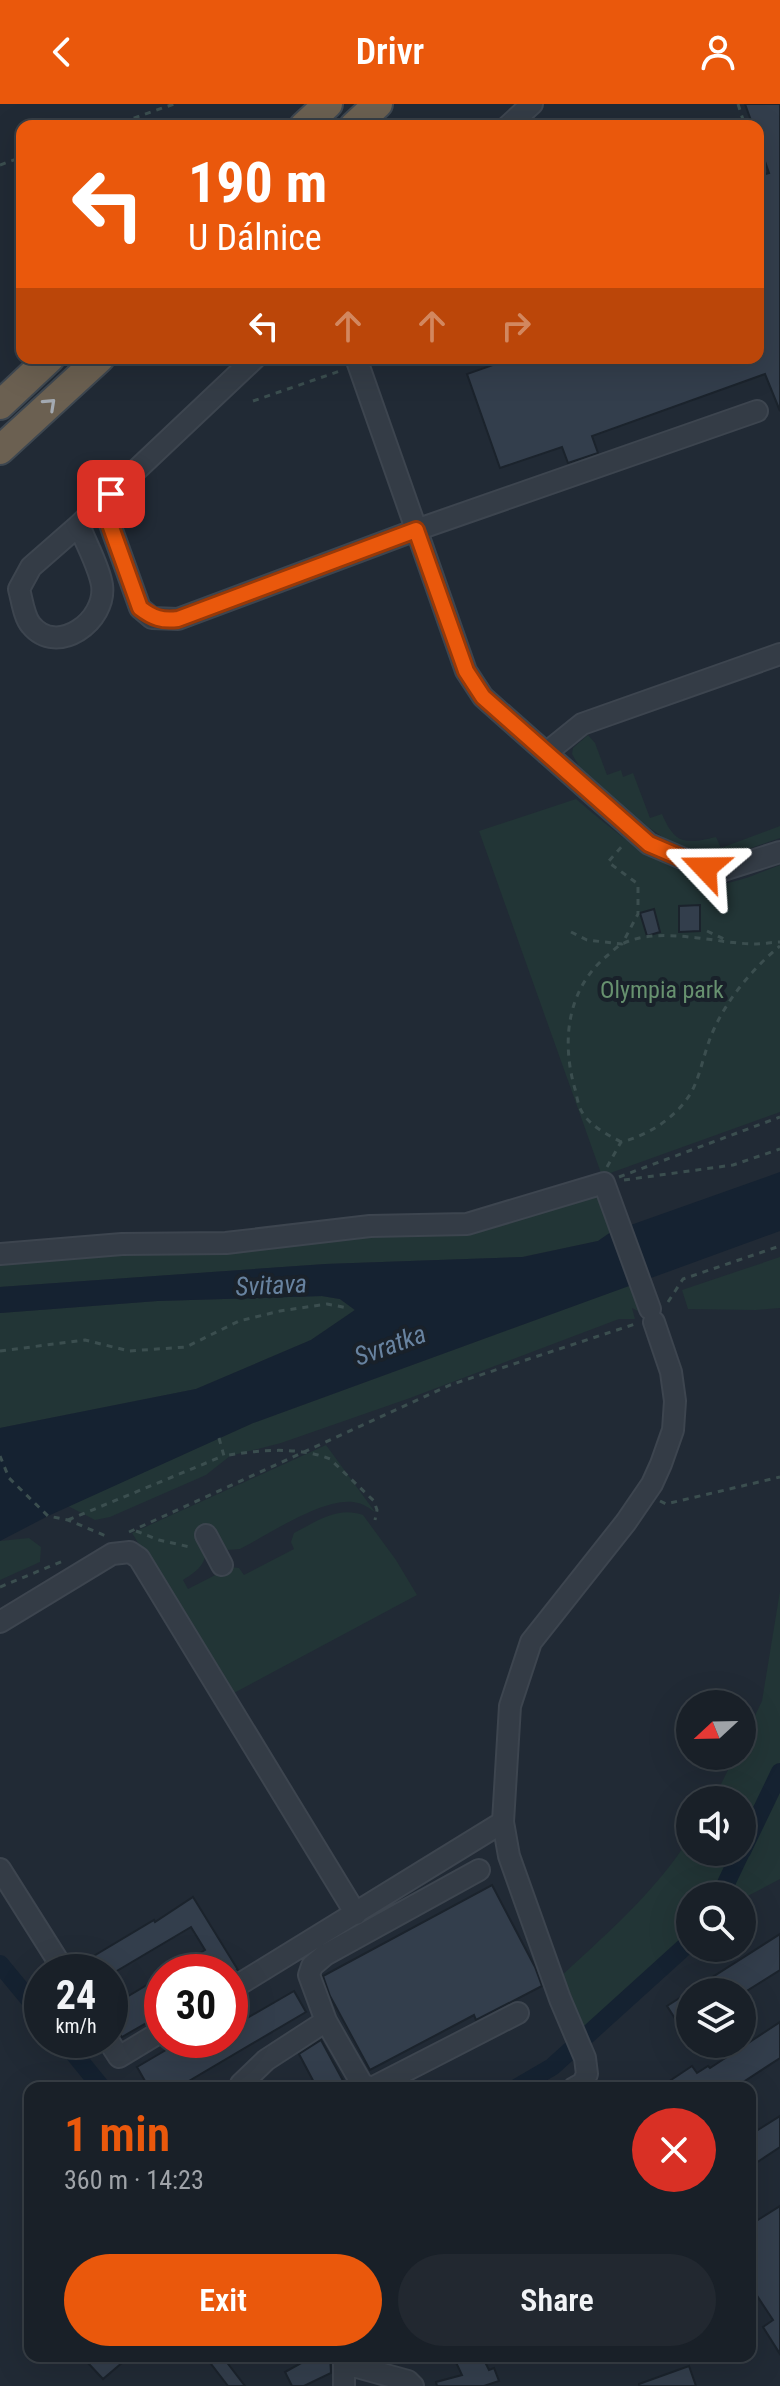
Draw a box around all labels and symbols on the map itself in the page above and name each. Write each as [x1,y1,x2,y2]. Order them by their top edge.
one-way arrow [41,399,55,414]
pin [77,460,145,528]
position arrow [663,826,747,910]
park label: Olympia park [600,976,724,1004]
water label: Svitava [234,1268,308,1302]
water label: Svratka [350,1318,430,1372]
north arrow [676,1690,756,1770]
speed limit sign: 30 [144,1954,248,2058]

